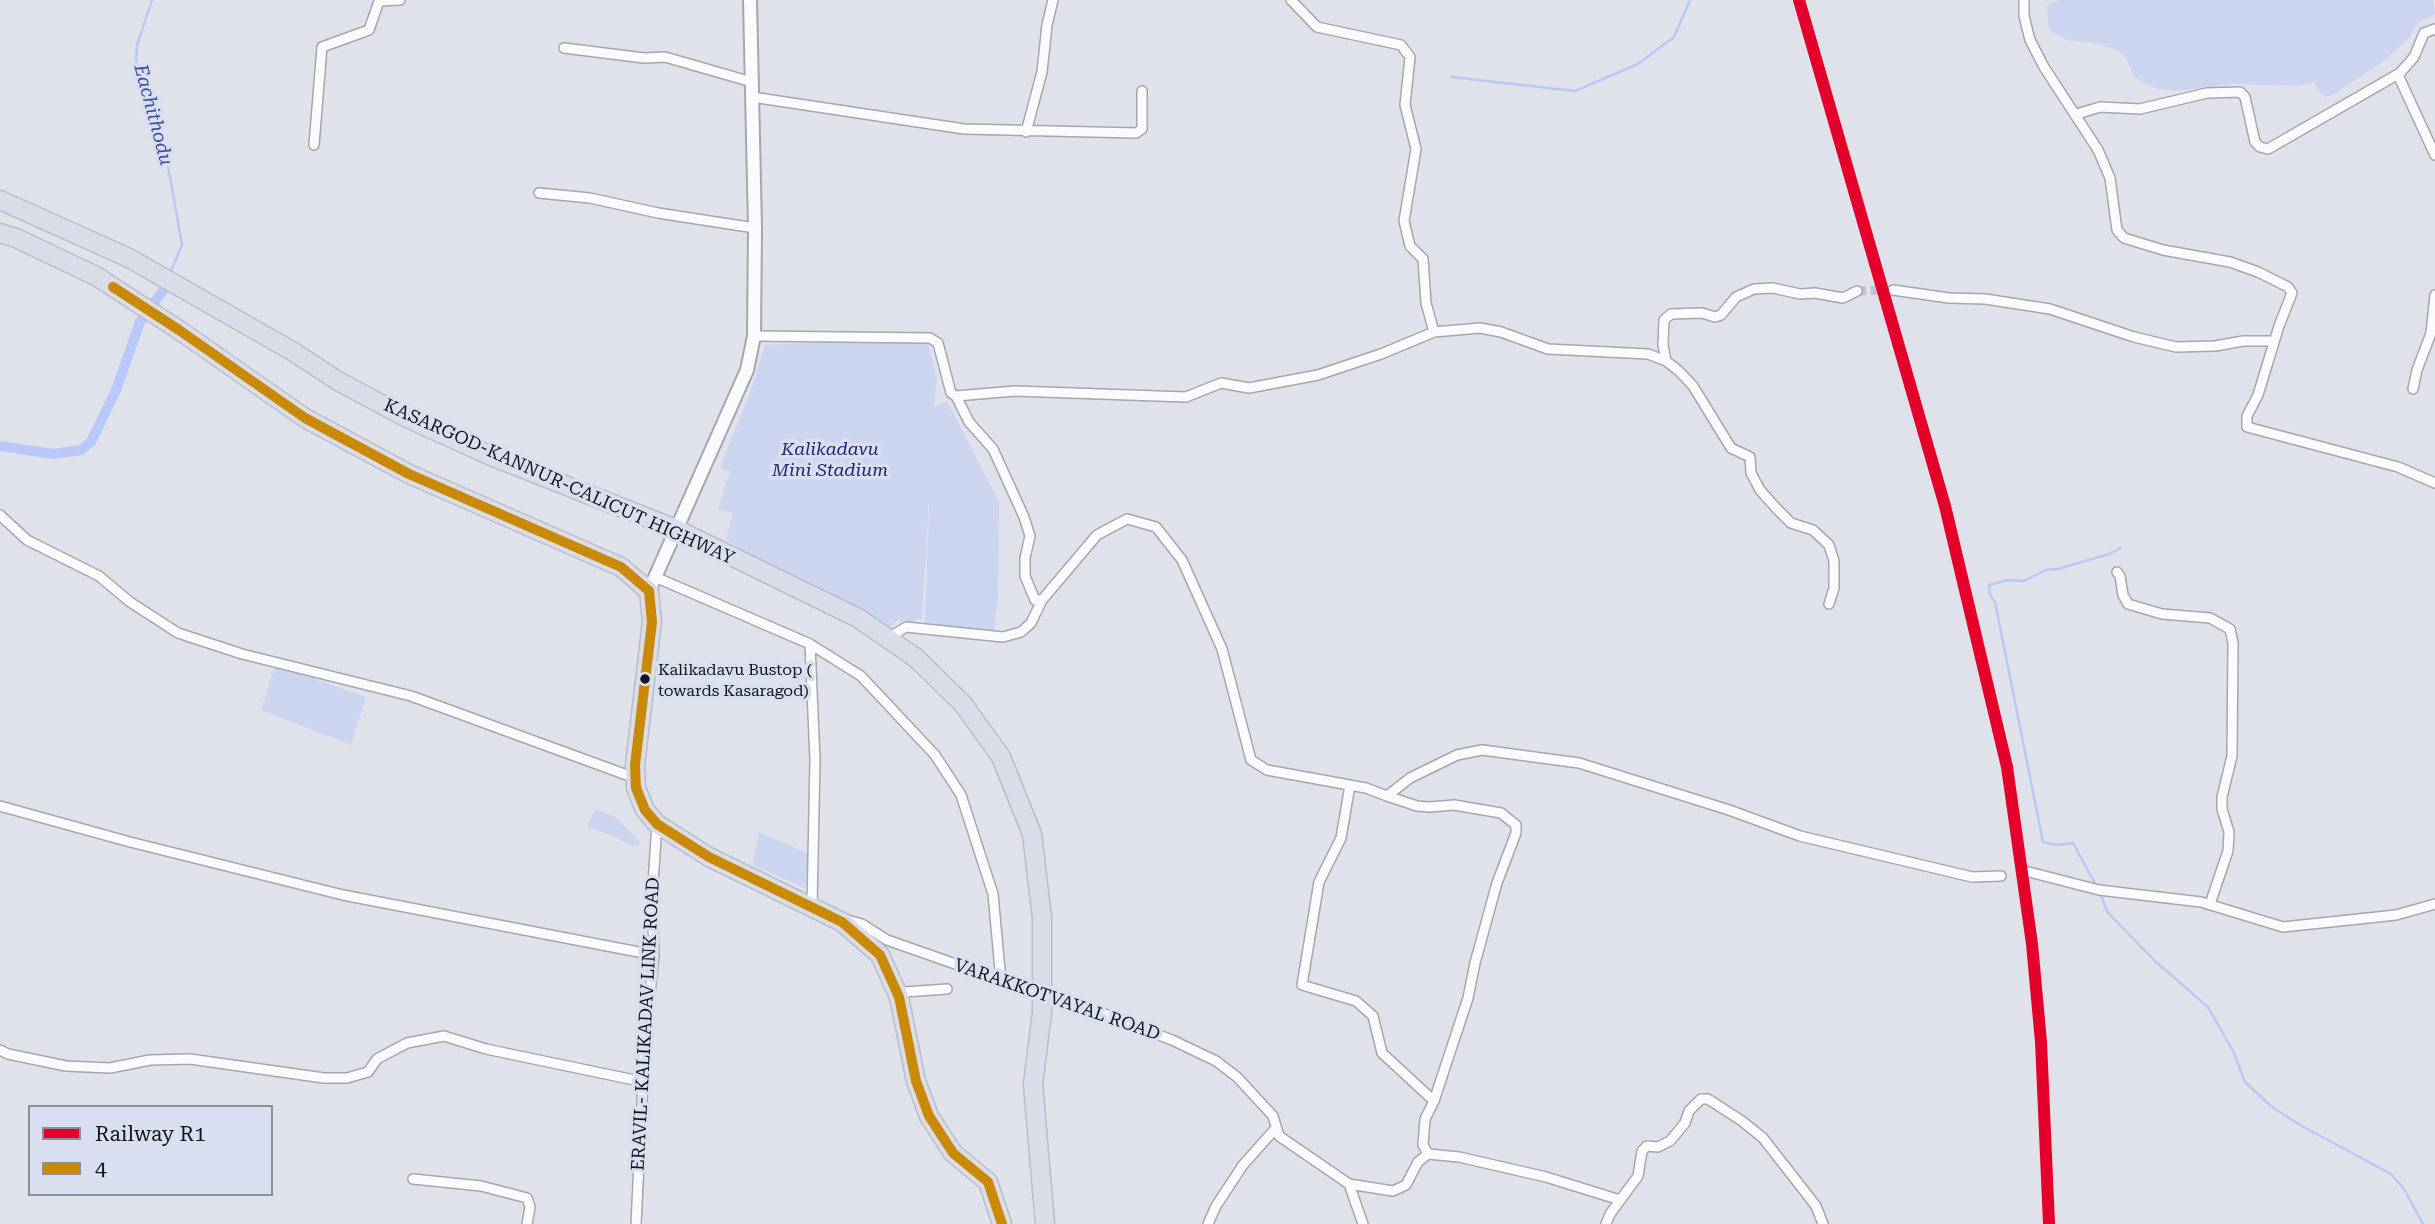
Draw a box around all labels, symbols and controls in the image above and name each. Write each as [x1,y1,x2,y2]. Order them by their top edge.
water label: Eachithodu [129,62,177,168]
street label: KASARGOD-KANNUR-CALICUT HIGHWAY [380,395,738,569]
park label: Kalikadavu Mini Stadium [772,439,888,482]
place label: Kalikadavu Bustop ( towards Kasaragod) [658,660,812,698]
marker: Kalikadavu Bustop ( towards Kasaragod) [638,672,652,686]
street label: ERAVIL- KALIKADAV LINK ROAD [628,877,664,1171]
street label: VARAKKOTVAYAL ROAD [951,955,1163,1045]
legend [28,1105,273,1196]
text: Railway R1 [95,1122,206,1146]
text: 4 [95,1157,107,1181]

